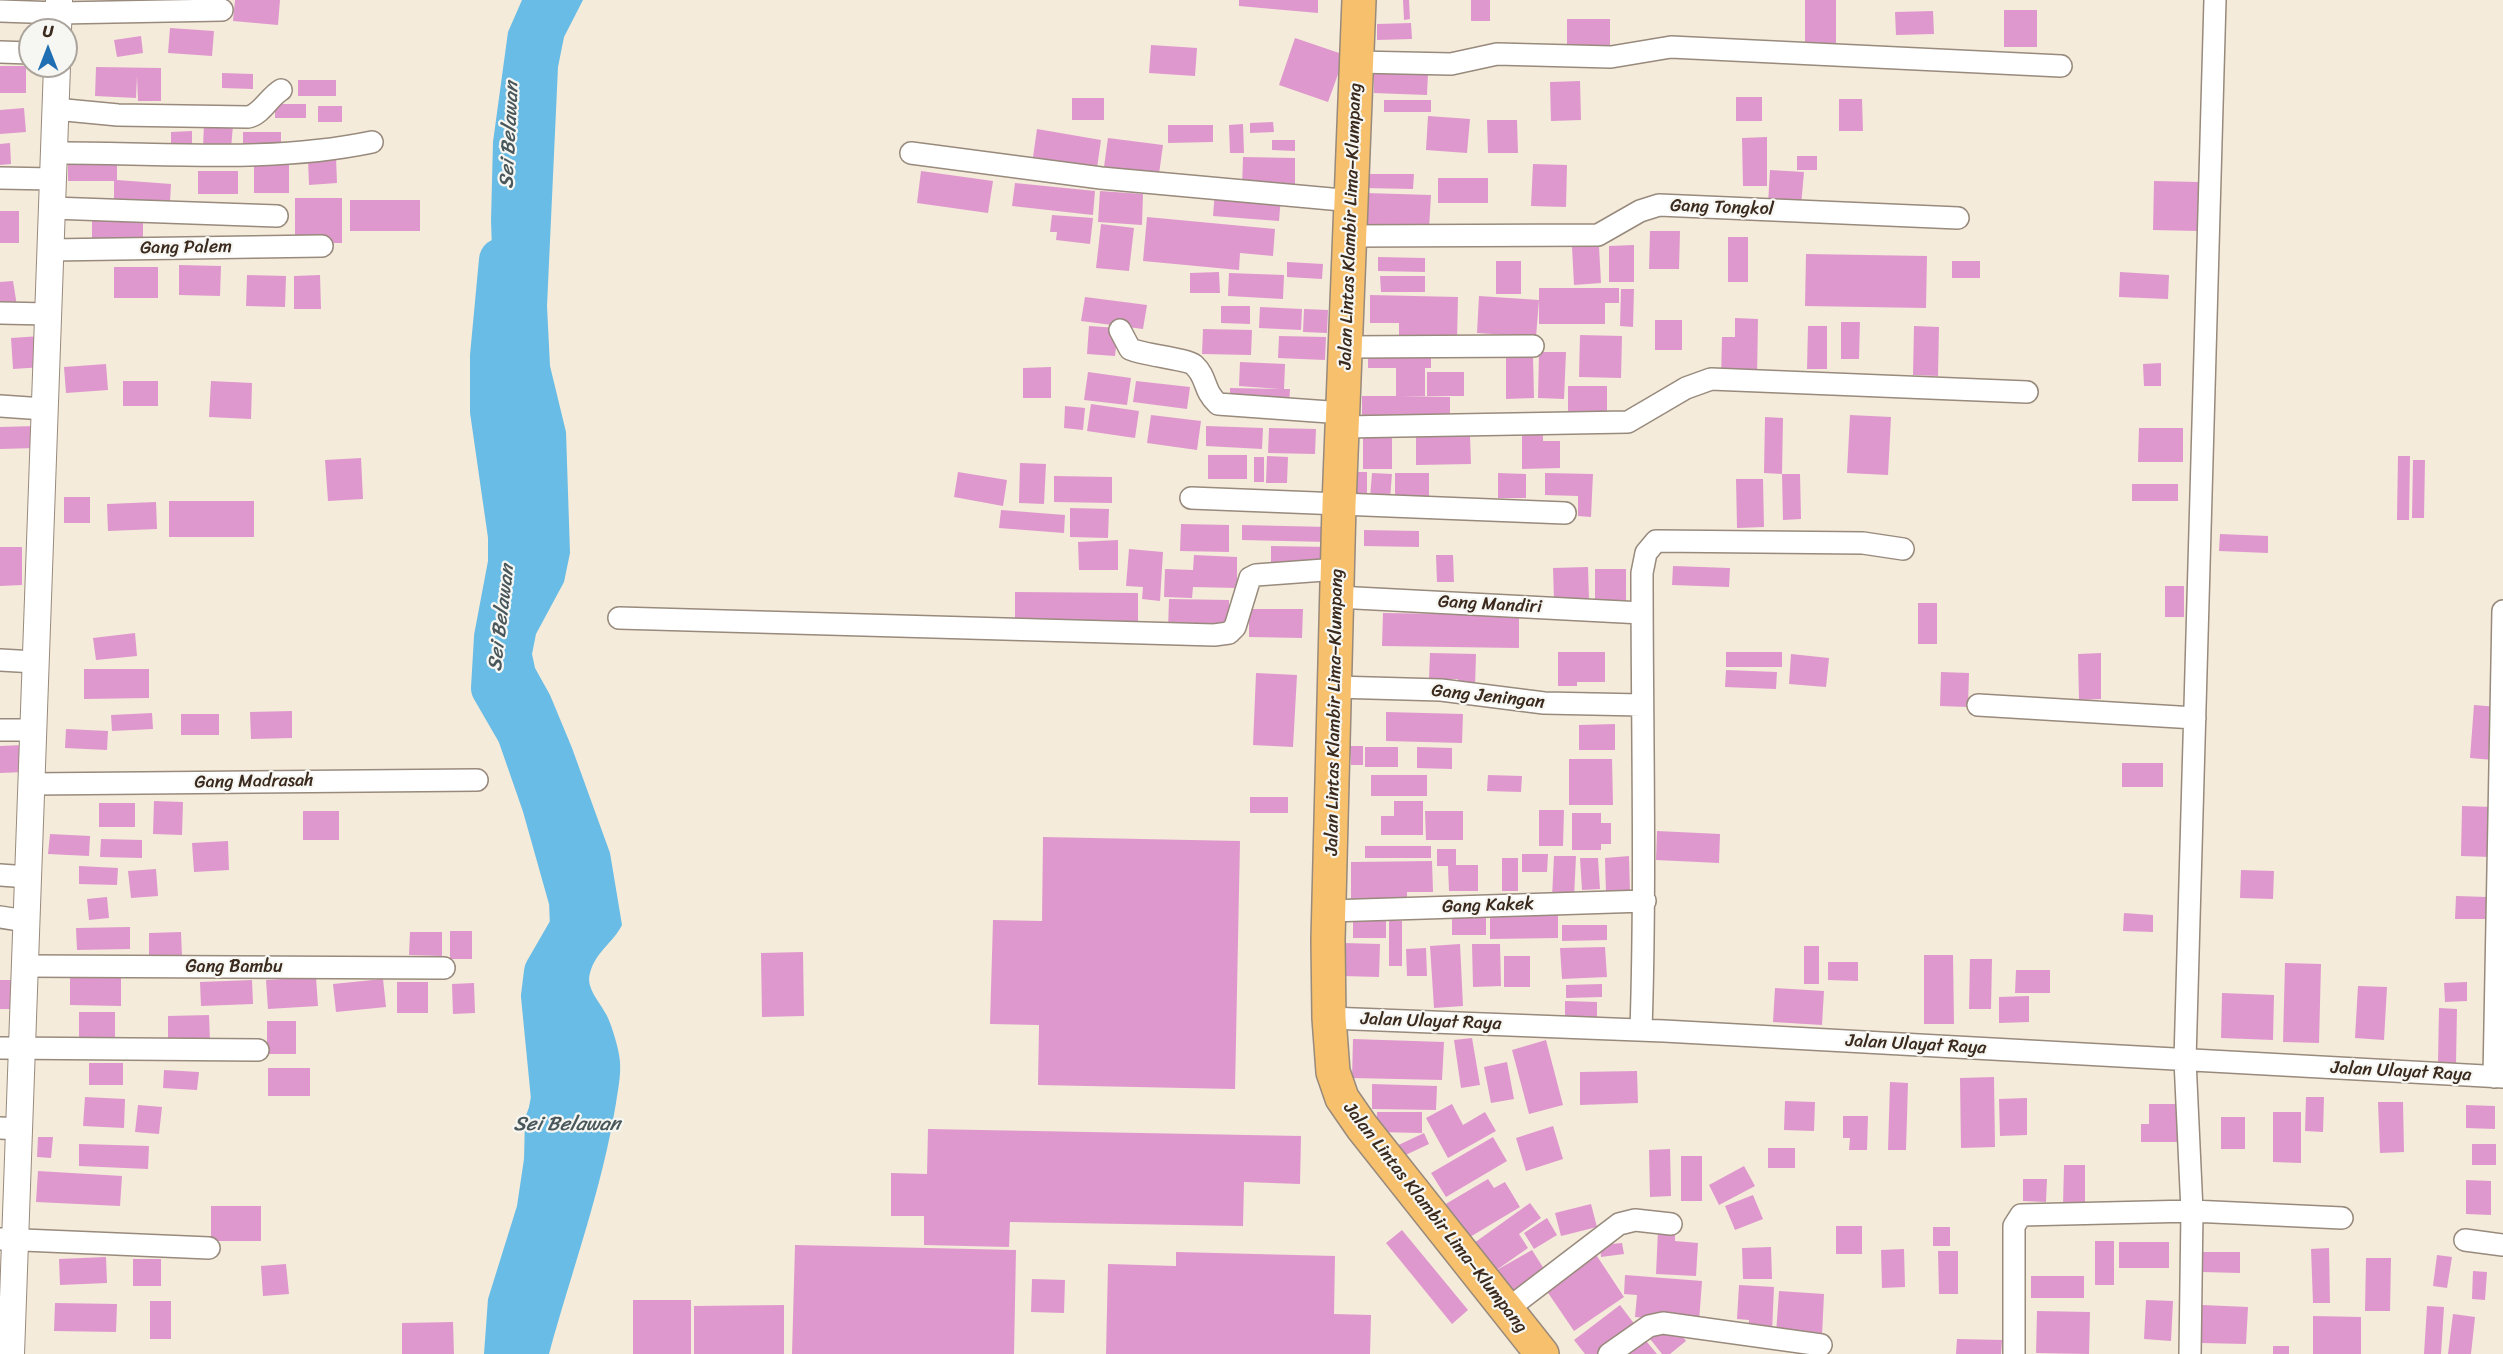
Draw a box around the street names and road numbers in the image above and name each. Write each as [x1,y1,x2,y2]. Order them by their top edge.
street label: Jalan Lintas Klambir Lima–Klumpang [1335,82,1367,370]
street label: Gang Tongkol [1670,195,1774,221]
street label: Gang Palem [140,236,232,260]
street label: Jalan Lintas Klambir Lima–Klumpang [1322,568,1348,856]
street label: Gang Mandiri [1438,591,1542,619]
street label: Gang Jeningan [1430,680,1546,714]
street label: Gang Madrasah [194,770,314,794]
street label: Gang Kakek [1442,894,1534,918]
street label: Gang Bambu [185,956,283,978]
street label: Jalan Ulayat Raya [1360,1009,1502,1035]
street label: Jalan Ulayat Raya [1845,1031,1987,1059]
street label: Jalan Ulayat Raya [2330,1058,2472,1086]
street label: Jalan Lintas Klambir Lima–Klumpang [1338,1098,1532,1338]

